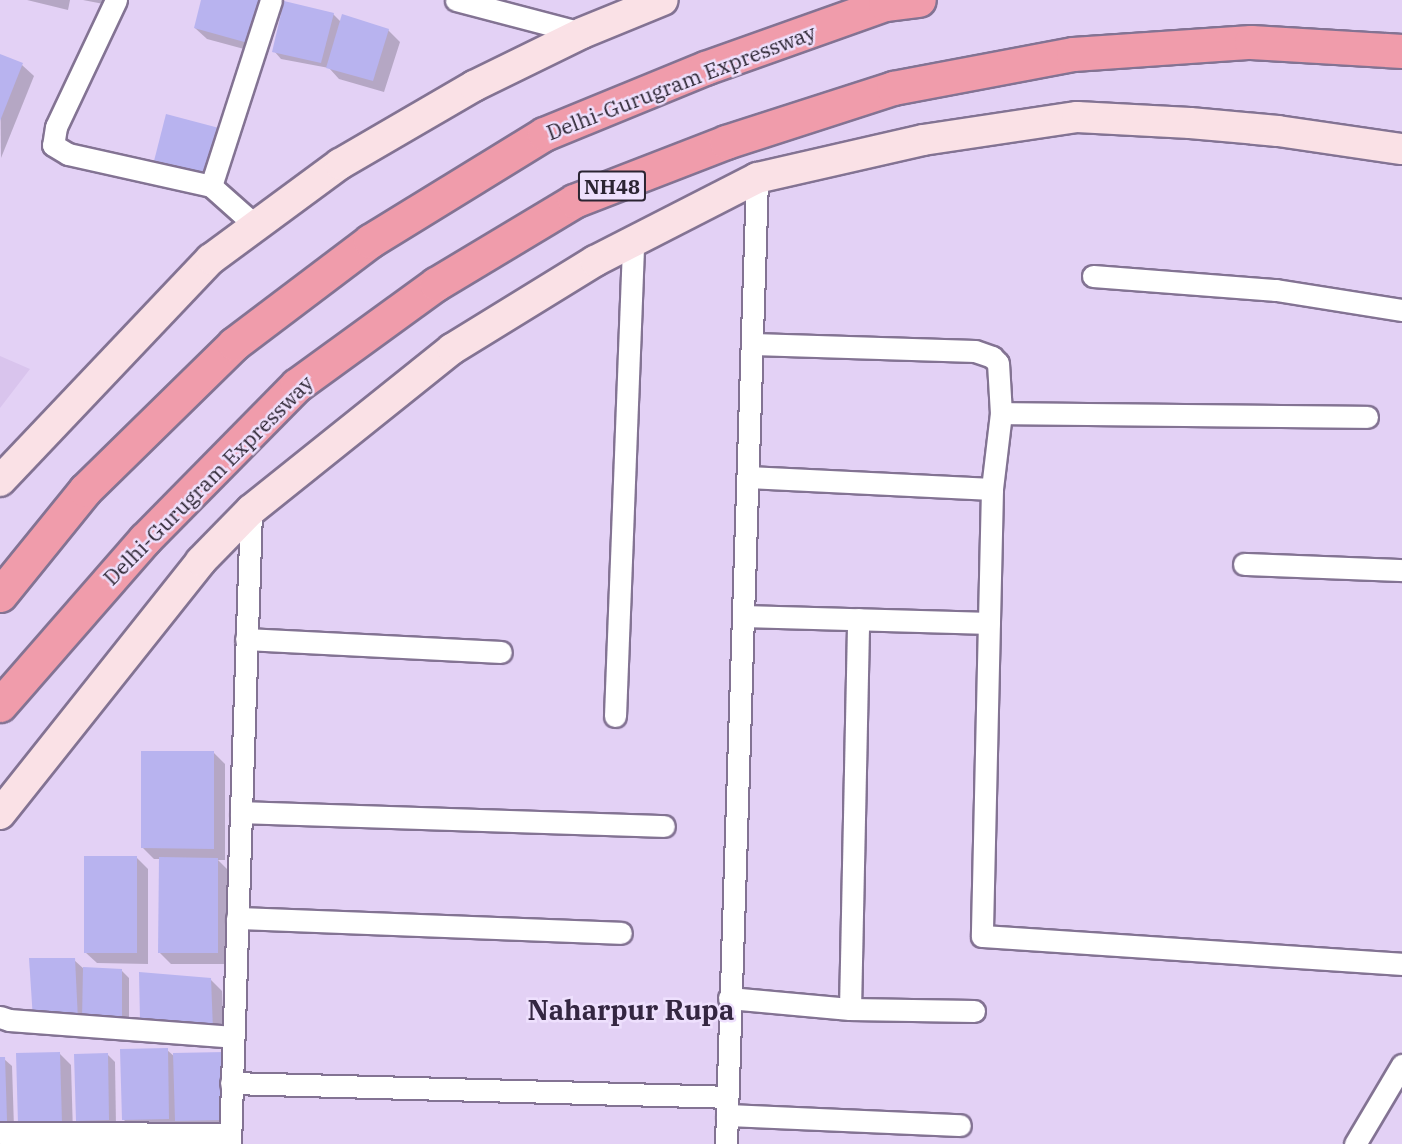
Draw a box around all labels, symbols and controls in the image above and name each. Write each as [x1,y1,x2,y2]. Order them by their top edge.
street label: Delhi-Gurugram Expressway [543,19,819,145]
road number: NH48 [578,169,646,203]
street label: Delhi-Gurugram Expressway [98,370,318,590]
district label: Naharpur Rupa [528,994,734,1026]

